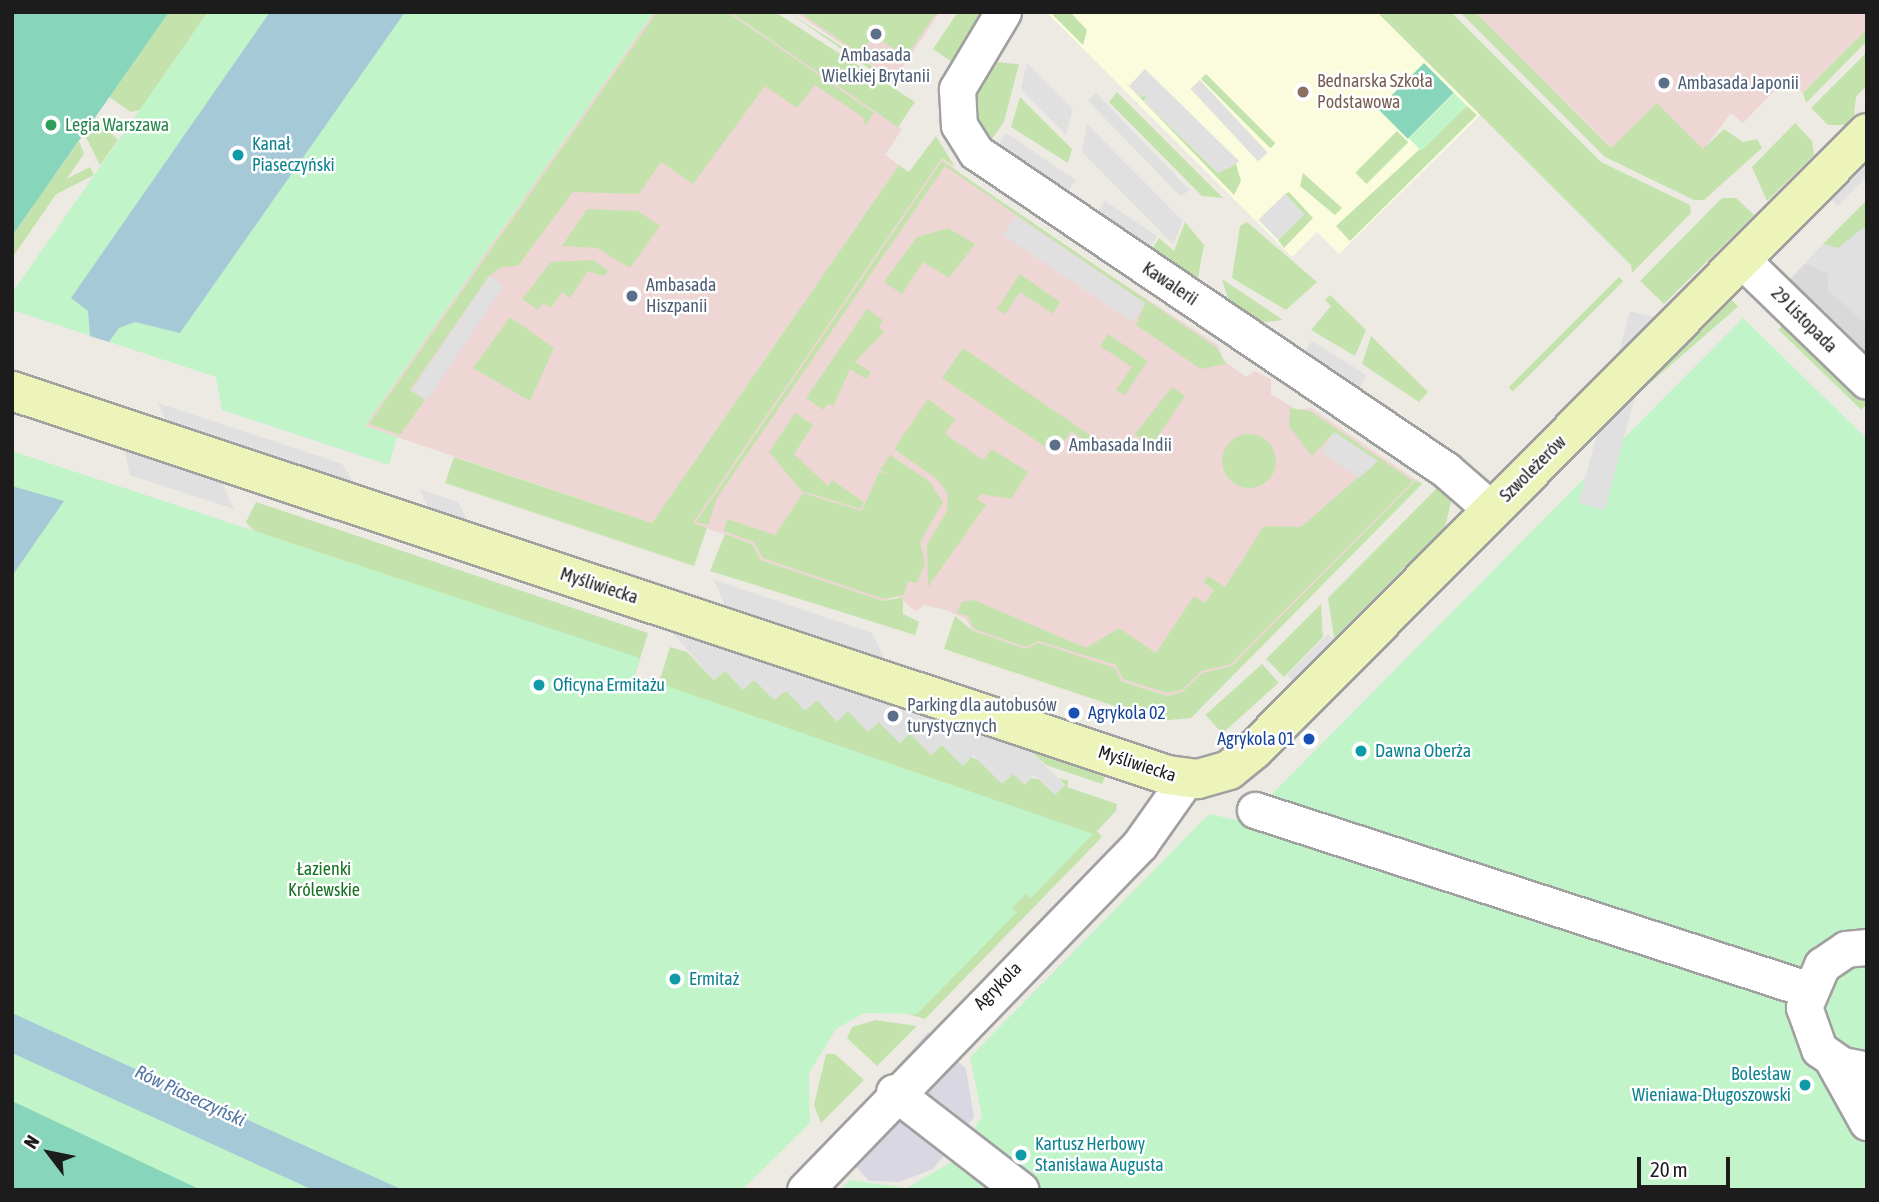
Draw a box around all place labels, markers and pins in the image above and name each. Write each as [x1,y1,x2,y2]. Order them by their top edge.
marker: Ambasada Wielkiej Brytanii [868,26,884,42]
place label: Ambasada Wielkiej Brytanii [822,45,930,88]
place label: Bednarska Szkoła Podstawowa [1317,71,1433,114]
place label: Ambasada Japonii [1678,72,1799,94]
marker: Ambasada Japonii [1656,75,1672,91]
marker: Bednarska Szkoła Podstawowa [1295,84,1311,100]
place label: Legia Warszawa [65,114,169,136]
marker: Legia Warszawa [43,117,59,133]
place label: Kanał Piaseczyński [252,134,335,176]
marker: Kanał Piaseczyński [230,147,246,163]
place label: Ambasada Hiszpanii [646,275,716,318]
marker: Ambasada Hiszpanii [624,288,640,304]
place label: Ambasada Indii [1069,434,1172,456]
marker: Ambasada Indii [1047,437,1063,453]
place label: Oficyna Ermitażu [553,674,665,696]
marker: Oficyna Ermitażu [531,677,547,693]
place label: Parking dla autobusów turystycznych [907,695,1057,738]
place label: Agrykola 02 [1088,702,1166,724]
marker: Agrykola 02 [1066,705,1082,721]
marker: Parking dla autobusów turystycznych [885,708,901,724]
place label: Agrykola 01 [1217,728,1295,750]
marker: Agrykola 01 [1301,731,1317,747]
place label: Dawna Oberża [1375,740,1471,762]
marker: Dawna Oberża [1353,743,1369,759]
place label: Ermitaż [689,968,739,990]
marker: Ermitaż [667,971,683,987]
place label: Bolesław Wieniawa-Długoszowski [1632,1064,1791,1106]
marker: Bolesław Wieniawa-Długoszowski [1797,1077,1813,1093]
place label: Kartusz Herbowy Stanisława Augusta [1035,1134,1164,1176]
marker: Kartusz Herbowy Stanisława Augusta [1013,1147,1029,1163]

